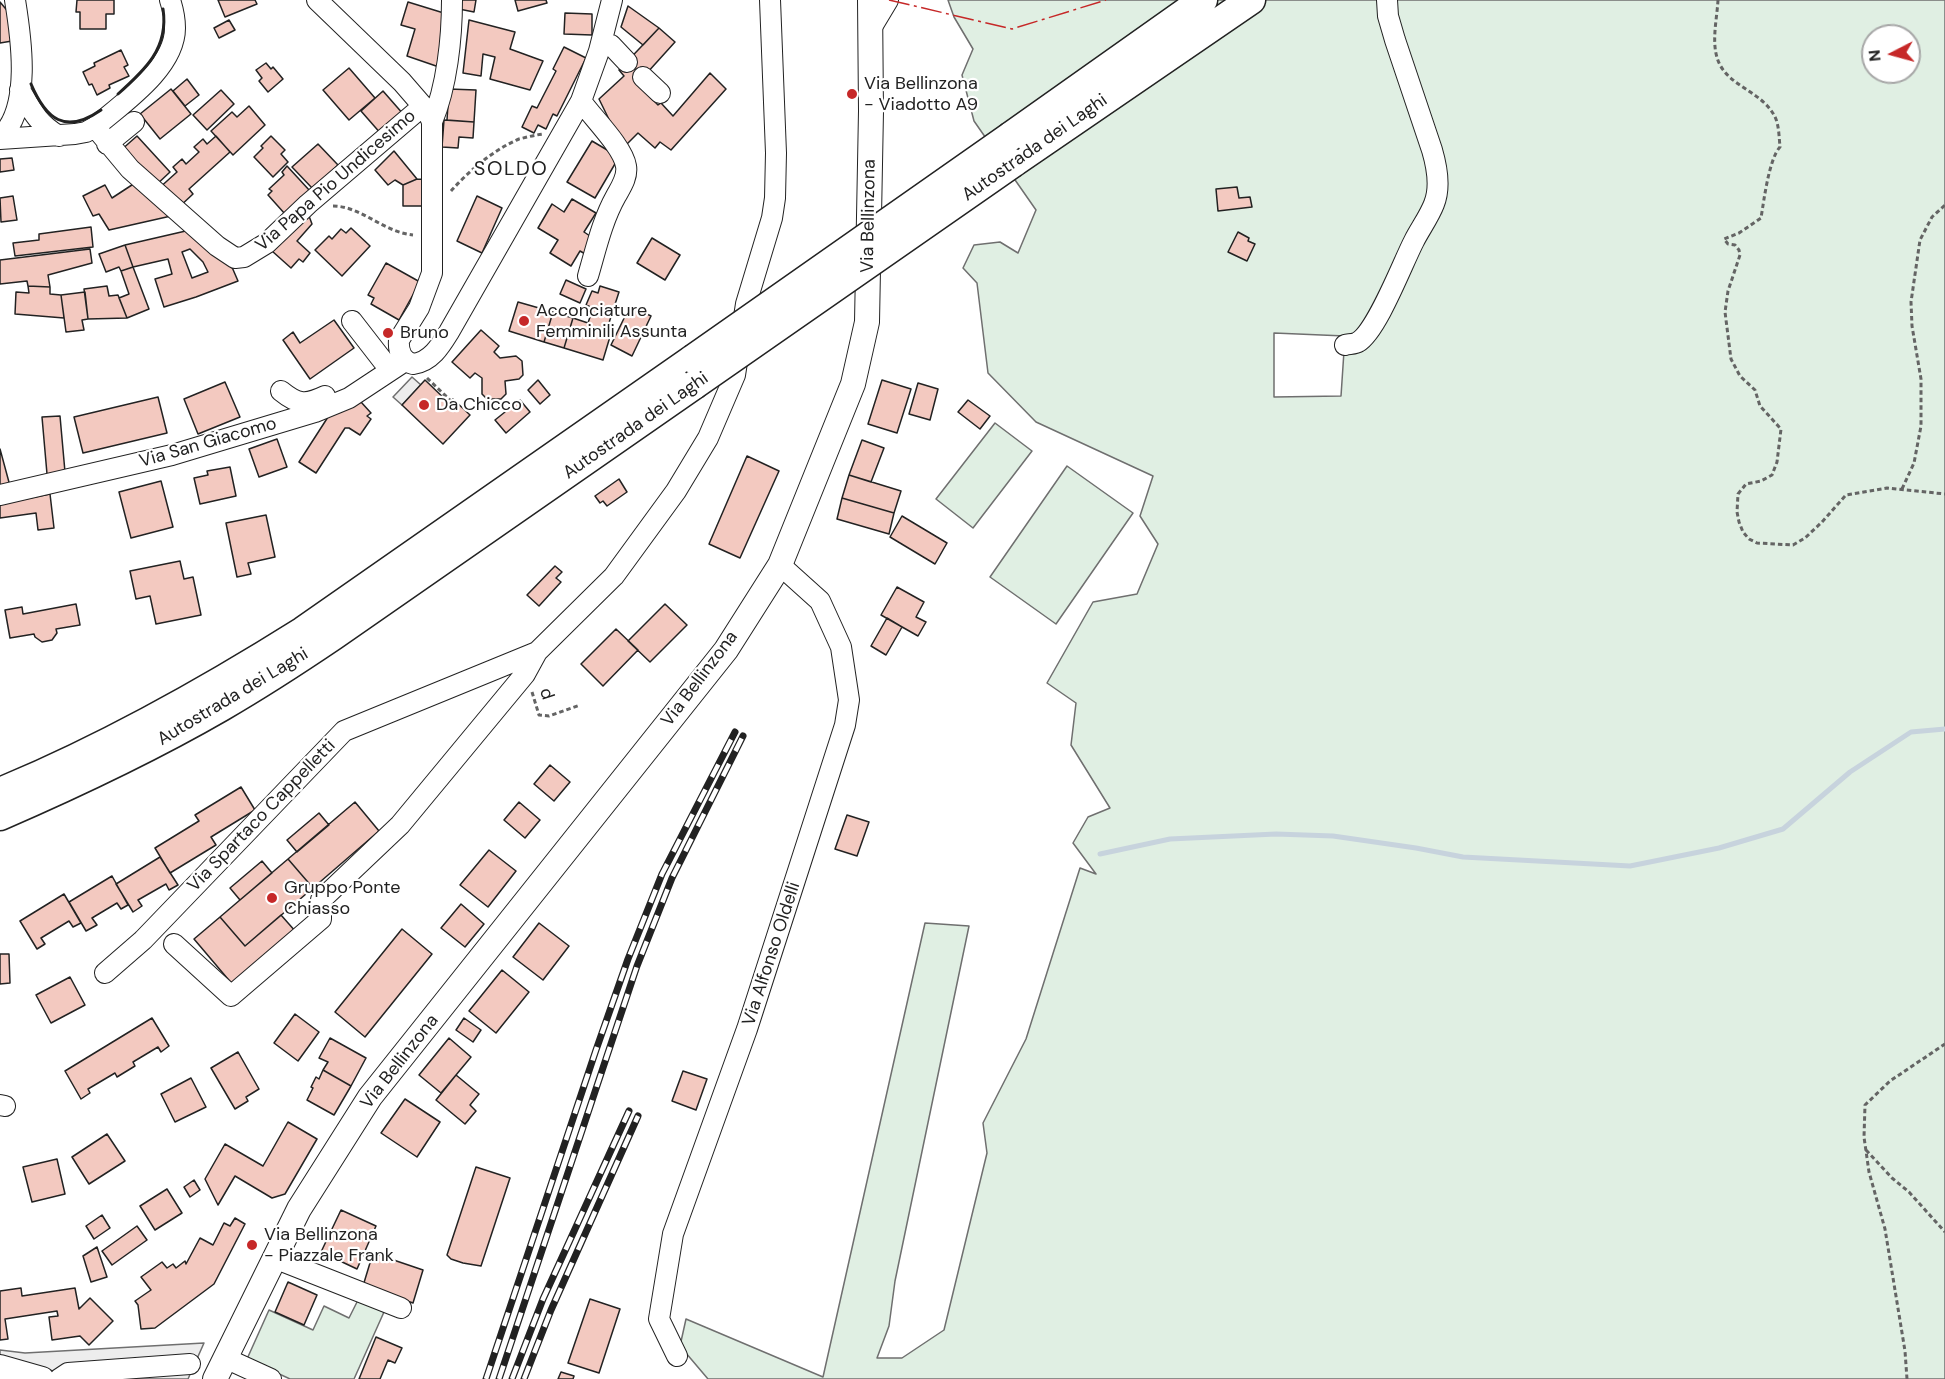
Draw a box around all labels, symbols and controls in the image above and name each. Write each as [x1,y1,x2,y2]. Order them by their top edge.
north arrow [1861,24,1921,84]
text: N [1864,49,1886,63]
place label: Via Bellinzona - Viadotto A9 [864,73,978,116]
marker: Via Bellinzona - Viadotto A9 [845,87,859,101]
street label: Autostrada dei Laghi [958,90,1112,206]
street label: Via Papa Pio Undicesimo [252,106,420,256]
district label: SOLDO [474,158,548,182]
street label: Via Bellinzona [857,159,881,273]
place label: Acconciature Femminili Assunta [536,300,687,342]
marker: Acconciature Femminili Assunta [517,314,531,328]
place label: Bruno [400,322,449,344]
marker: Bruno [381,326,395,340]
street label: Autostrada dei Laghi [559,368,713,484]
place label: Da Chicco [436,394,522,416]
marker: Da Chicco [417,398,431,412]
street label: Via San Giacomo [137,413,279,473]
street label: Via Bellinzona [657,627,743,731]
street label: Autostrada dei Laghi [154,643,312,751]
street label: d [534,685,558,703]
street label: Via Spartaco Cappelletti [184,735,340,897]
place label: Gruppo Ponte Chiasso [284,877,401,920]
street label: Via Alfonso Oldelli [739,879,805,1029]
marker: Gruppo Ponte Chiasso [265,891,279,905]
street label: Via Bellinzona [356,1011,444,1113]
place label: Via Bellinzona - Piazzale Frank [264,1224,394,1266]
marker: Via Bellinzona - Piazzale Frank [245,1238,259,1252]

